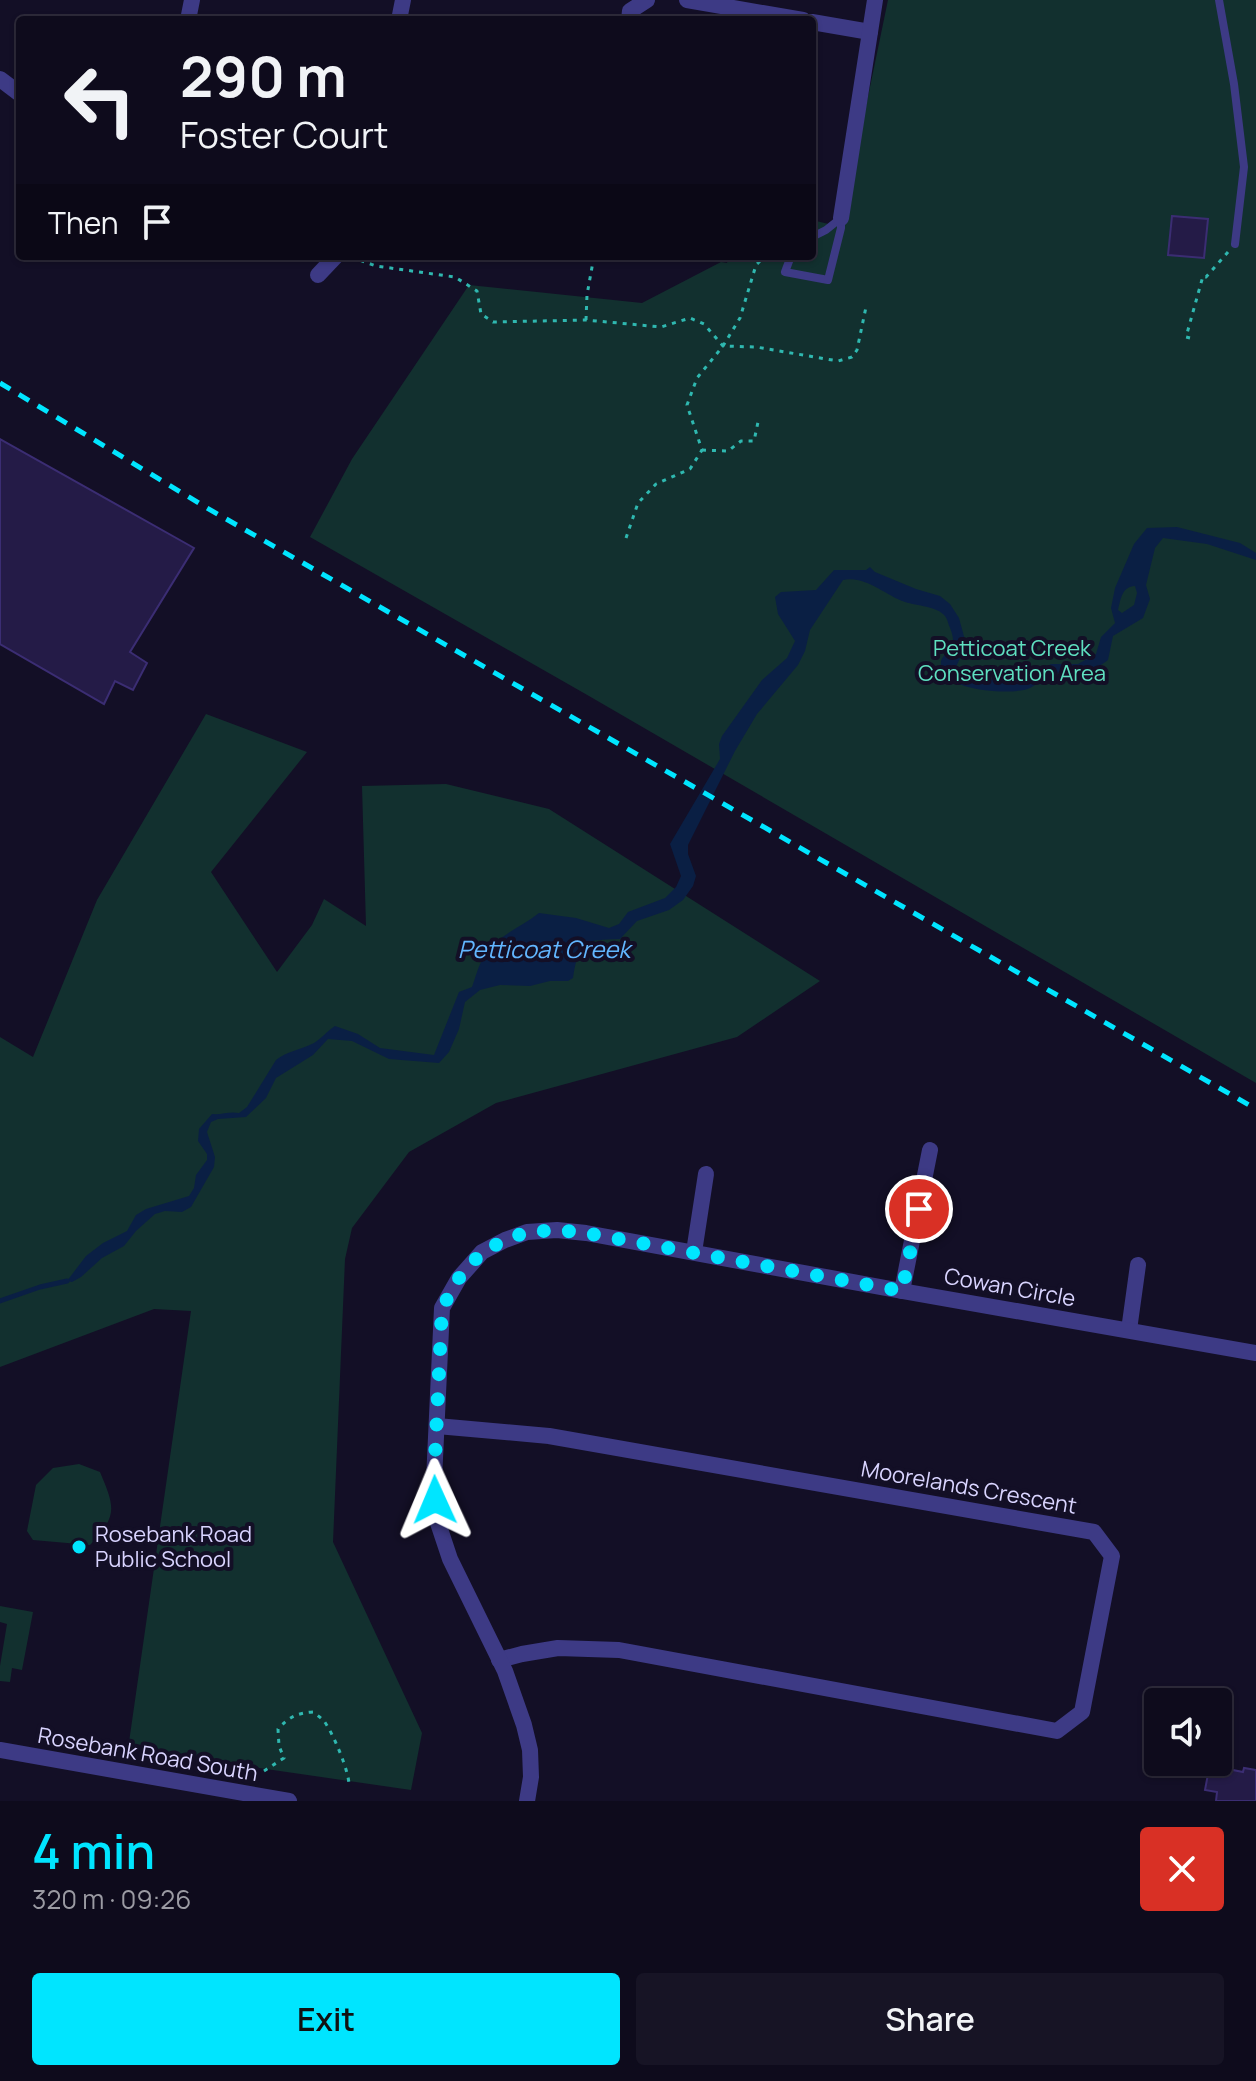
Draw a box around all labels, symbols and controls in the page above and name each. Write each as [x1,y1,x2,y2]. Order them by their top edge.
text: 290 m [180,37,347,114]
icon: left [48,48,152,152]
text: Foster Court [180,110,388,159]
icon: arrive [135,200,179,244]
text: Then [48,202,119,243]
park label: Petticoat Creek Conservation Area [918,633,1106,688]
water label: Petticoat Creek [458,932,633,965]
pin [885,1175,953,1243]
icon: arrive [897,1187,941,1231]
street label: Cowan Circle [942,1261,1078,1313]
street label: Moorelands Crescent [859,1453,1079,1521]
position arrow [393,1458,477,1542]
place label: Rosebank Road Public School [95,1519,252,1574]
marker: Rosebank Road Public School [70,1538,88,1556]
map controls [1144,1688,1232,1776]
button: sound [1144,1688,1232,1776]
street label: Rosebank Road South [36,1720,260,1788]
text: 4 min [32,1818,155,1883]
button: close [1140,1827,1224,1911]
text: 320 m · 09:26 [32,1881,191,1917]
button: Exit [32,1973,620,2065]
button: Share [636,1973,1224,2065]

